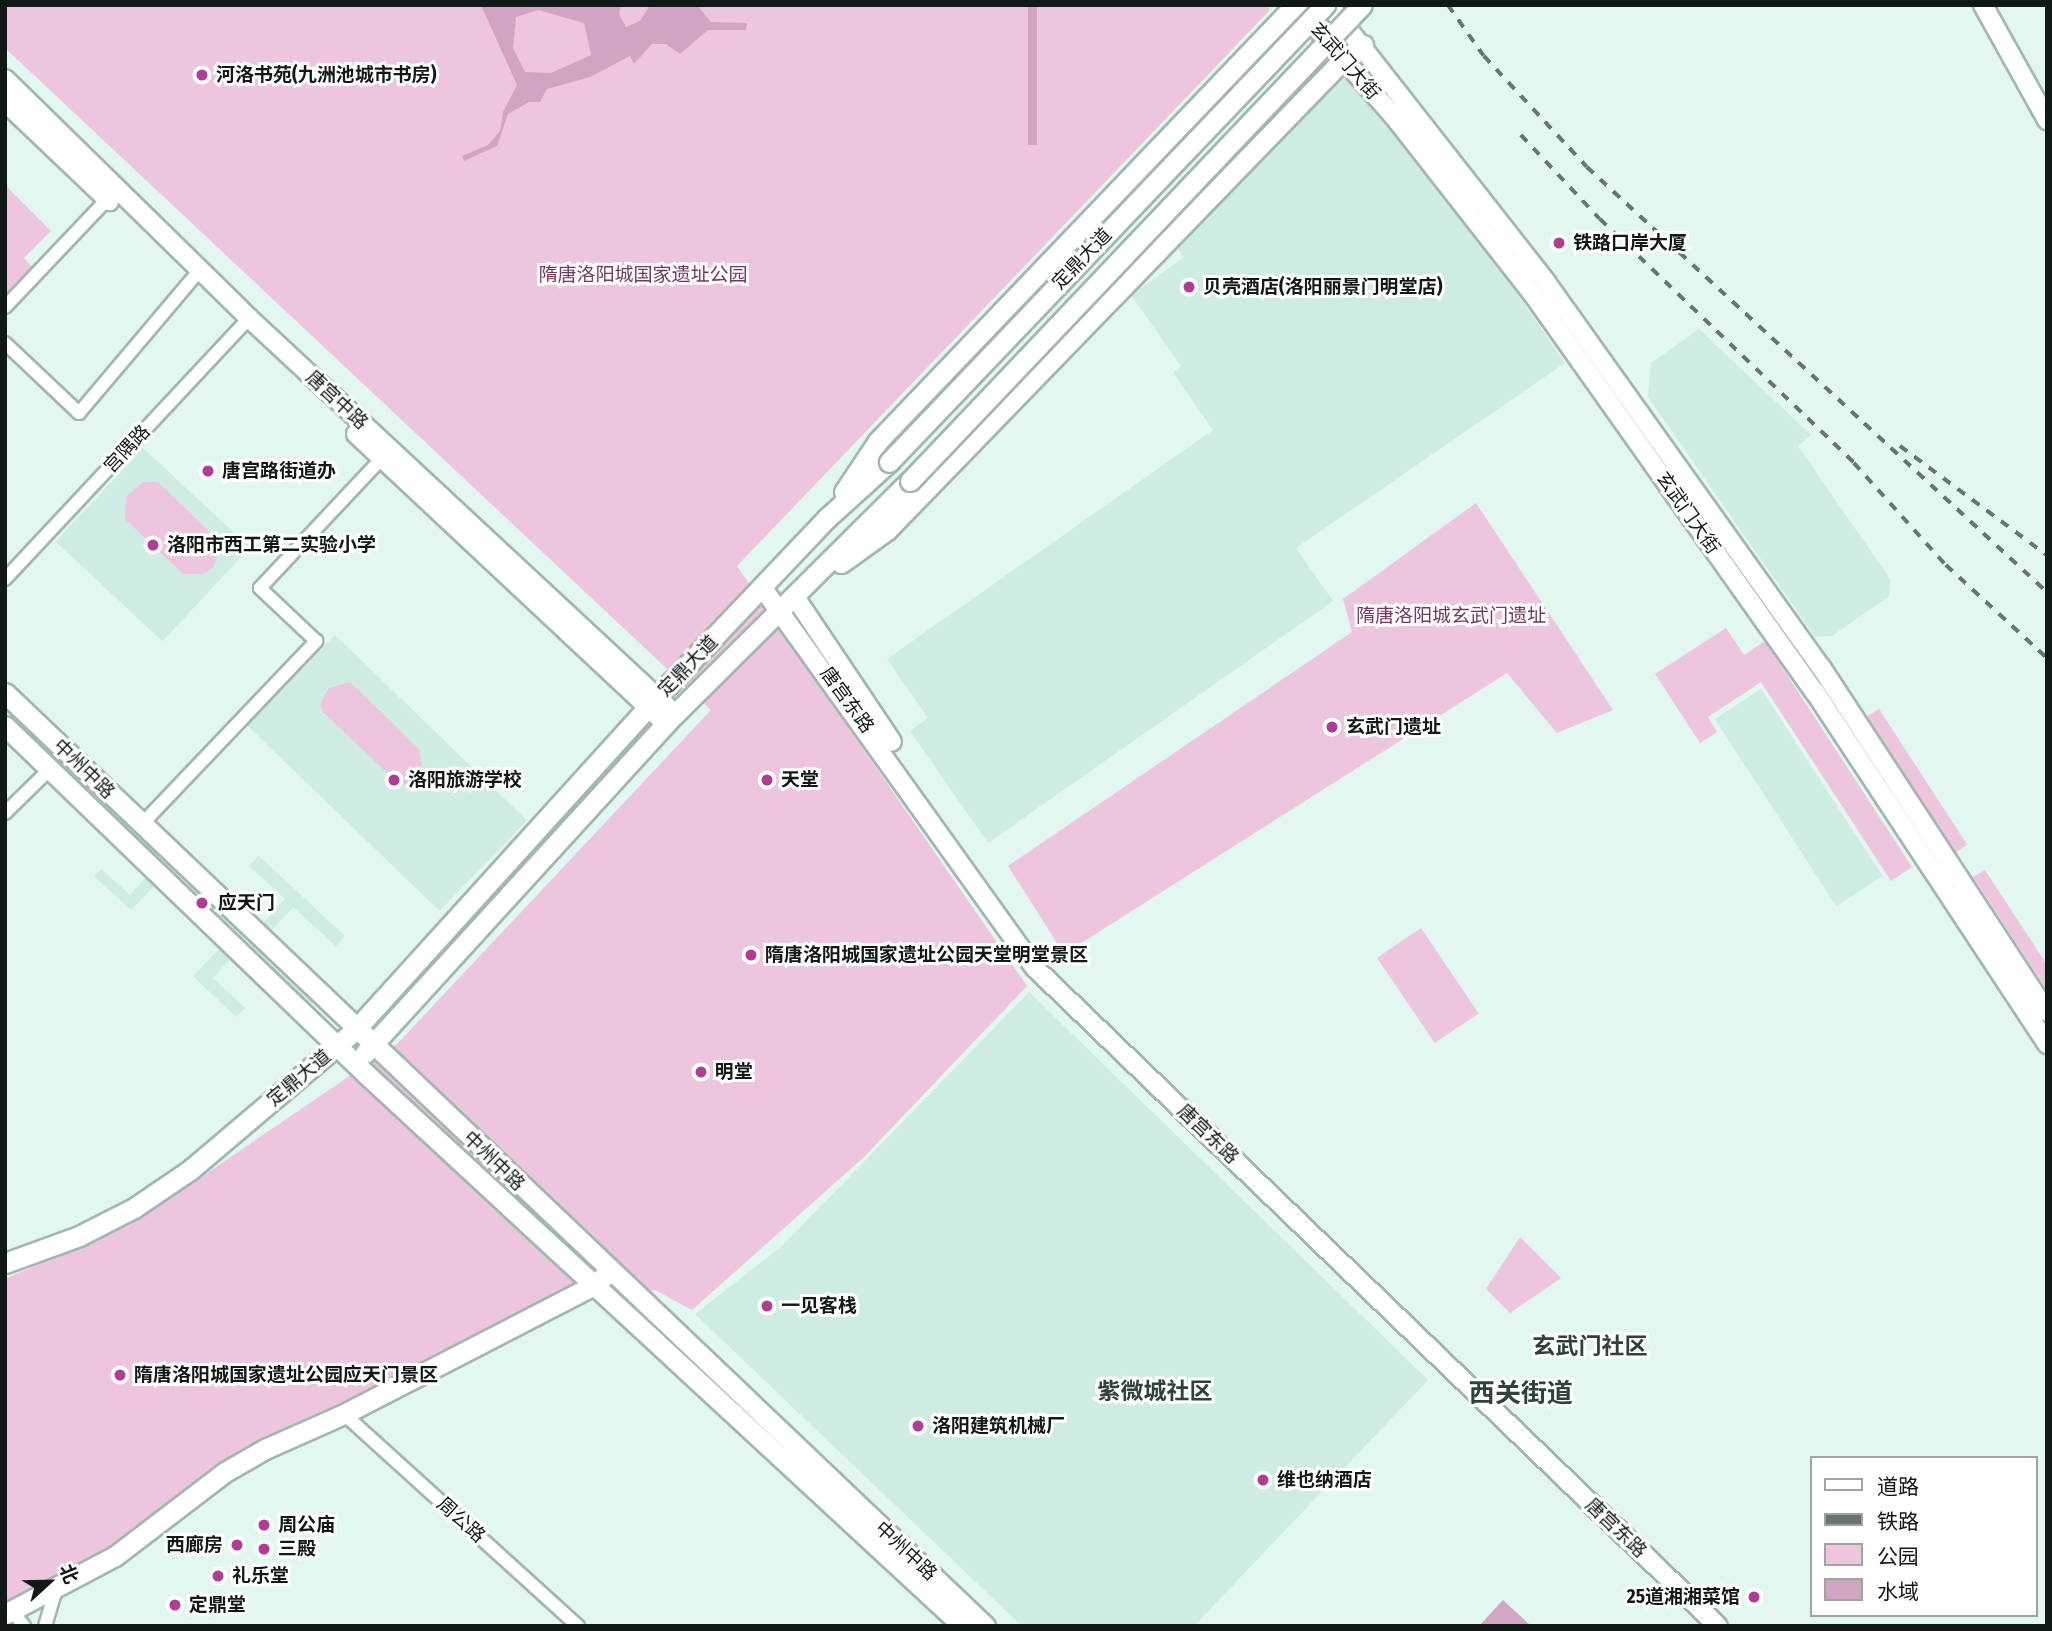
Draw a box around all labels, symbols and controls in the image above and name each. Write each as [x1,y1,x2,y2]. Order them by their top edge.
street label: 玄武门大街 [1305,18,1385,104]
place label: 河洛书苑(九洲池城市书房) [216,64,436,86]
marker: 河洛书苑(九洲池城市书房) [194,67,210,83]
street label: 定鼎大道 [1047,224,1117,294]
place label: 铁路口岸大厦 [1573,232,1687,254]
marker: 铁路口岸大厦 [1551,235,1567,251]
park label: 隋唐洛阳城国家遗址公园 [539,264,747,286]
place label: 贝壳酒店(洛阳丽景门明堂店) [1203,276,1442,298]
marker: 贝壳酒店(洛阳丽景门明堂店) [1181,279,1197,295]
street label: 唐宫中路 [301,366,373,434]
street label: 宫隅路 [99,420,155,478]
place label: 唐宫路街道办 [222,460,336,482]
marker: 唐宫路街道办 [200,463,216,479]
street label: 玄武门大街 [1651,468,1725,558]
place label: 洛阳市西工第二实验小学 [167,534,376,556]
marker: 洛阳市西工第二实验小学 [145,537,161,553]
park label: 隋唐洛阳城玄武门遗址 [1356,605,1546,627]
street label: 定鼎大道 [653,631,723,701]
street label: 唐宫东路 [815,663,879,737]
place label: 玄武门遗址 [1346,716,1441,738]
marker: 玄武门遗址 [1324,719,1340,735]
street label: 中州中路 [49,734,119,804]
place label: 洛阳旅游学校 [408,769,522,791]
place label: 天堂 [781,769,819,791]
marker: 洛阳旅游学校 [386,772,402,788]
marker: 天堂 [759,772,775,788]
place label: 应天门 [218,892,275,914]
marker: 应天门 [192,893,212,913]
place label: 隋唐洛阳城国家遗址公园天堂明堂景区 [765,944,1088,966]
marker: 隋唐洛阳城国家遗址公园天堂明堂景区 [743,947,759,963]
street label: 定鼎大道 [263,1045,335,1111]
place label: 明堂 [715,1061,753,1083]
marker: 明堂 [693,1064,709,1080]
street label: 唐宫东路 [1173,1099,1243,1169]
street label: 中州中路 [459,1126,529,1196]
place label: 一见客栈 [781,1295,857,1317]
marker: 一见客栈 [759,1298,775,1314]
district label: 玄武门社区 [1533,1332,1647,1360]
place label: 隋唐洛阳城国家遗址公园应天门景区 [134,1364,438,1386]
marker: 隋唐洛阳城国家遗址公园应天门景区 [112,1367,128,1383]
district label: 紫微城社区 [1098,1377,1212,1405]
district label: 西关街道 [1469,1378,1573,1410]
place label: 洛阳建筑机械厂 [932,1415,1065,1437]
marker: 洛阳建筑机械厂 [910,1418,926,1434]
legend [1811,1456,2038,1617]
place label: 维也纳酒店 [1277,1469,1372,1491]
marker: 维也纳酒店 [1255,1472,1271,1488]
text: 道路 [1877,1474,1919,1500]
street label: 周公路 [432,1492,490,1548]
street label: 唐宫东路 [1581,1493,1651,1563]
text: 铁路 [1877,1509,1919,1535]
place label: 周公庙 [278,1514,335,1536]
marker: 周公庙 [256,1517,272,1533]
street label: 中州中路 [870,1517,942,1585]
place label: 西廊房 [166,1534,223,1556]
marker: 西廊房 [229,1537,245,1553]
place label: 三殿 [278,1538,316,1560]
marker: 三殿 [256,1541,272,1557]
text: 公园 [1877,1544,1919,1570]
north arrow [14,1547,84,1617]
text: 北 [55,1561,83,1587]
place label: 礼乐堂 [232,1565,289,1587]
marker: 礼乐堂 [210,1568,226,1584]
text: 水域 [1877,1579,1919,1605]
place label: 25道湘湘菜馆 [1627,1586,1740,1608]
marker: 25道湘湘菜馆 [1746,1589,1762,1605]
place label: 定鼎堂 [189,1594,246,1616]
marker: 定鼎堂 [167,1597,183,1613]

